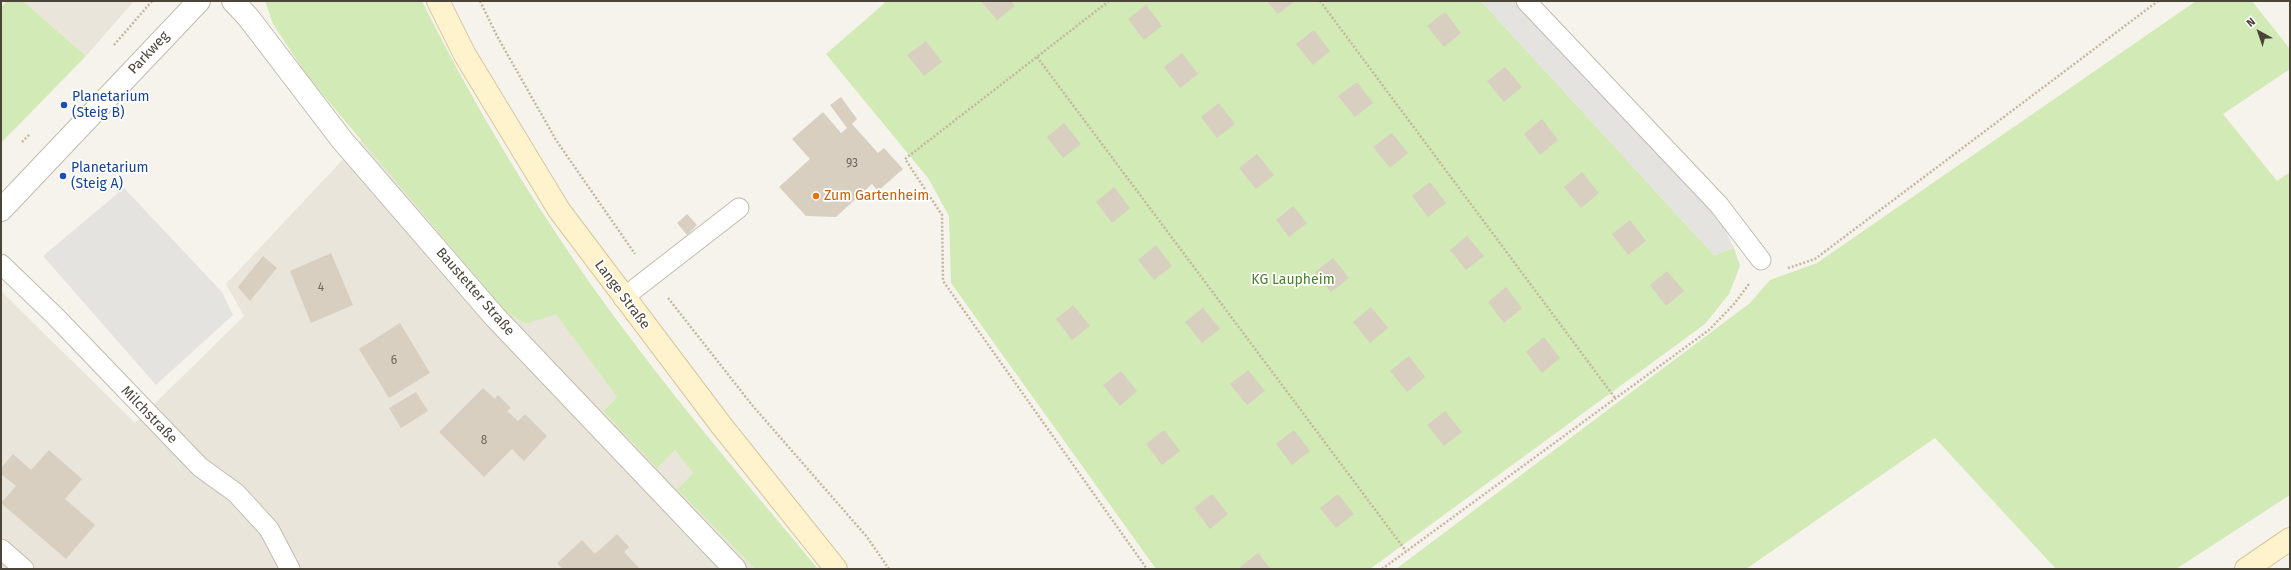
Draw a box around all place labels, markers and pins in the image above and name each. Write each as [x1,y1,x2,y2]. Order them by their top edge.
place label: Planetarium (Steig B) [72,89,150,122]
marker: Planetarium (Steig B) [59,100,69,110]
place label: Planetarium (Steig A) [71,160,149,192]
marker: Planetarium (Steig A) [58,171,68,181]
place label: Zum Gartenheim [824,188,929,204]
marker: Zum Gartenheim [811,191,821,201]

